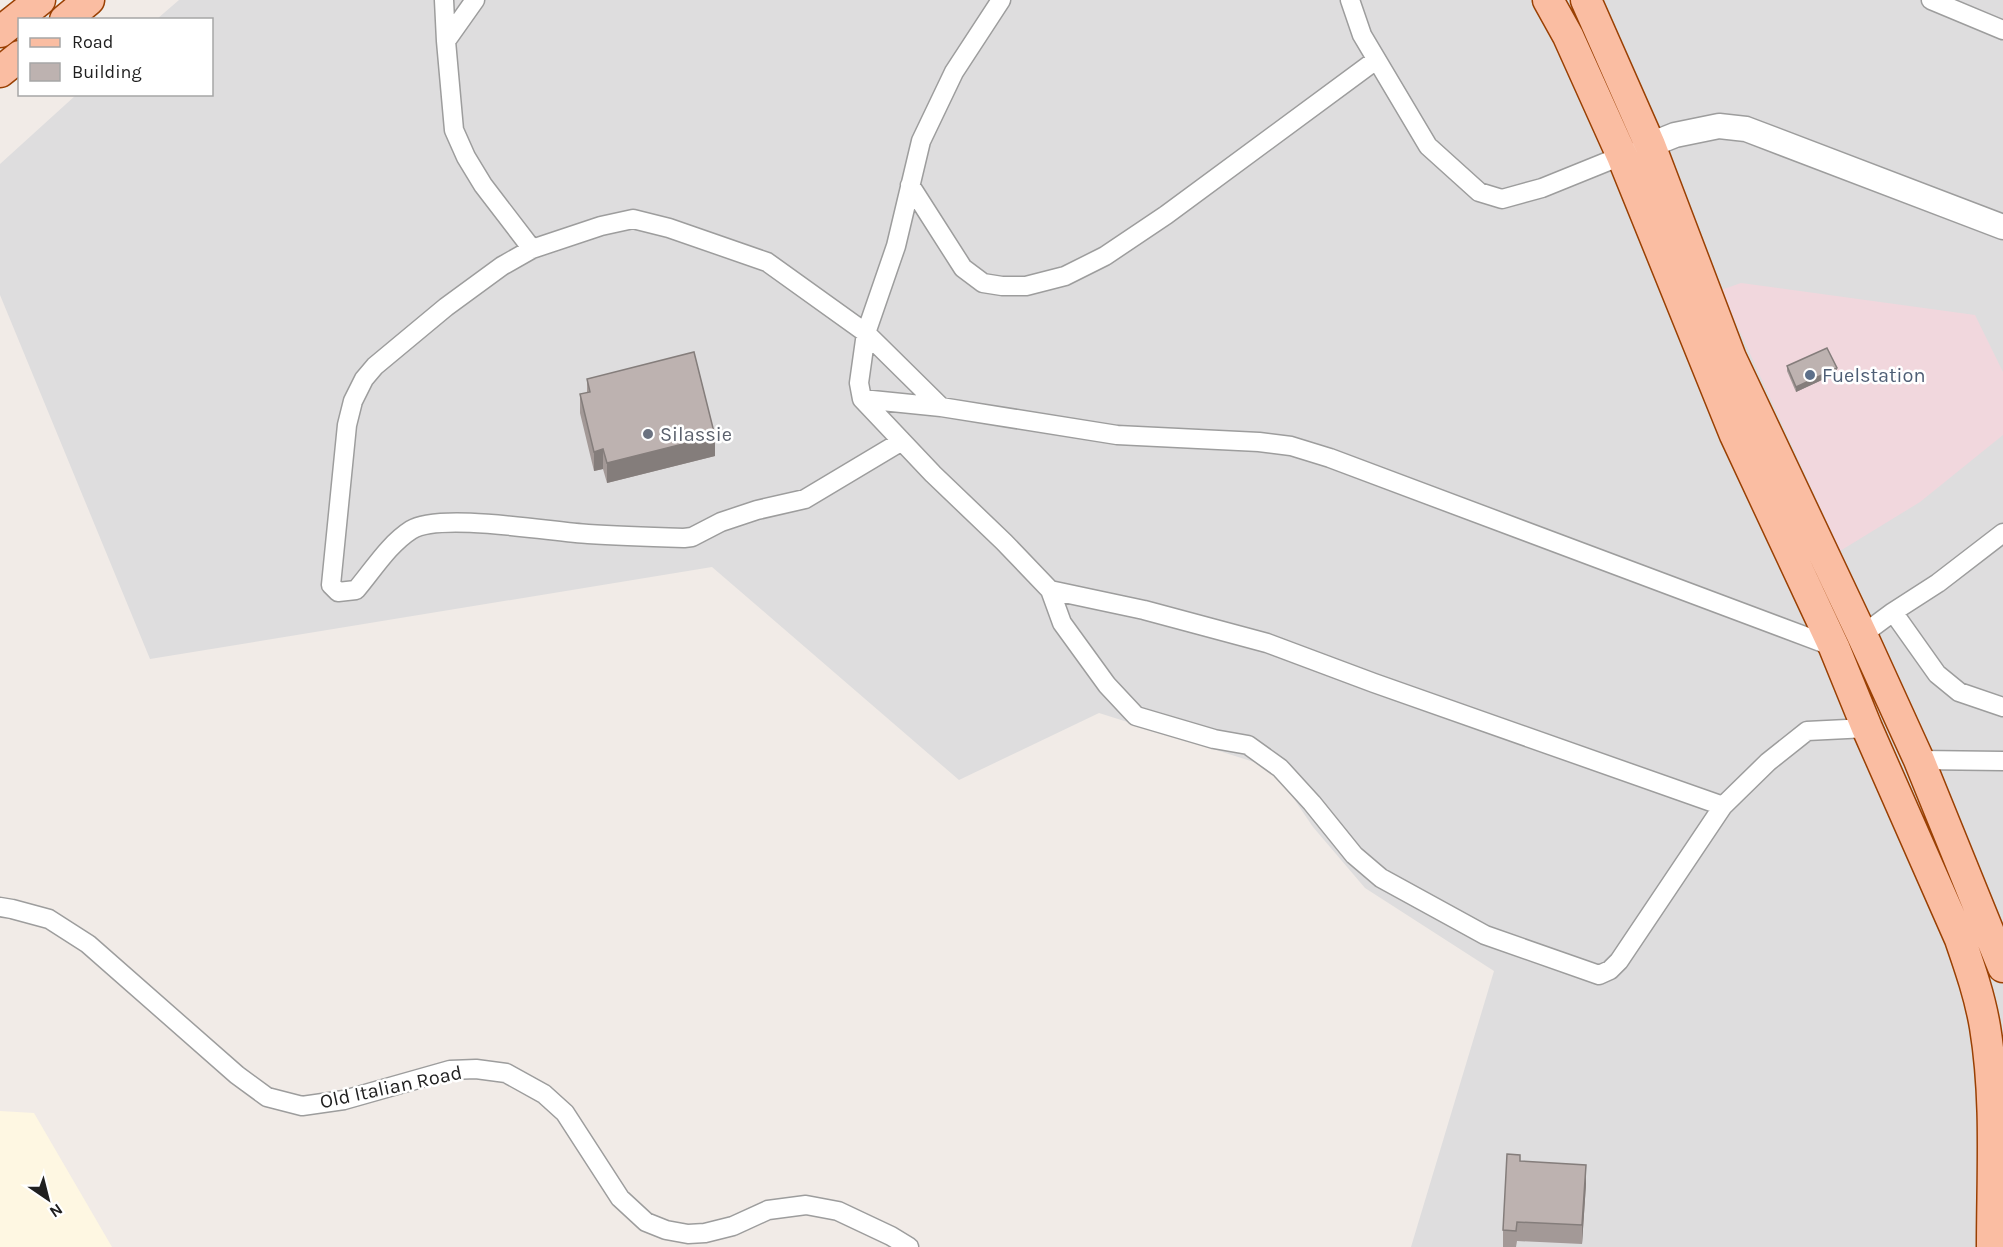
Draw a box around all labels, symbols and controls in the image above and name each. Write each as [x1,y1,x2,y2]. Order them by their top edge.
legend [18,18,213,96]
text: Road [72,31,113,53]
text: Building [72,61,142,83]
place label: Fuelstation [1822,364,1926,387]
marker: Fuelstation [1803,368,1817,382]
place label: Silassie [660,423,732,446]
marker: Silassie [641,427,655,441]
street label: Old Italian Road [318,1061,464,1113]
north arrow [18,1169,78,1229]
text: N [46,1200,66,1222]

